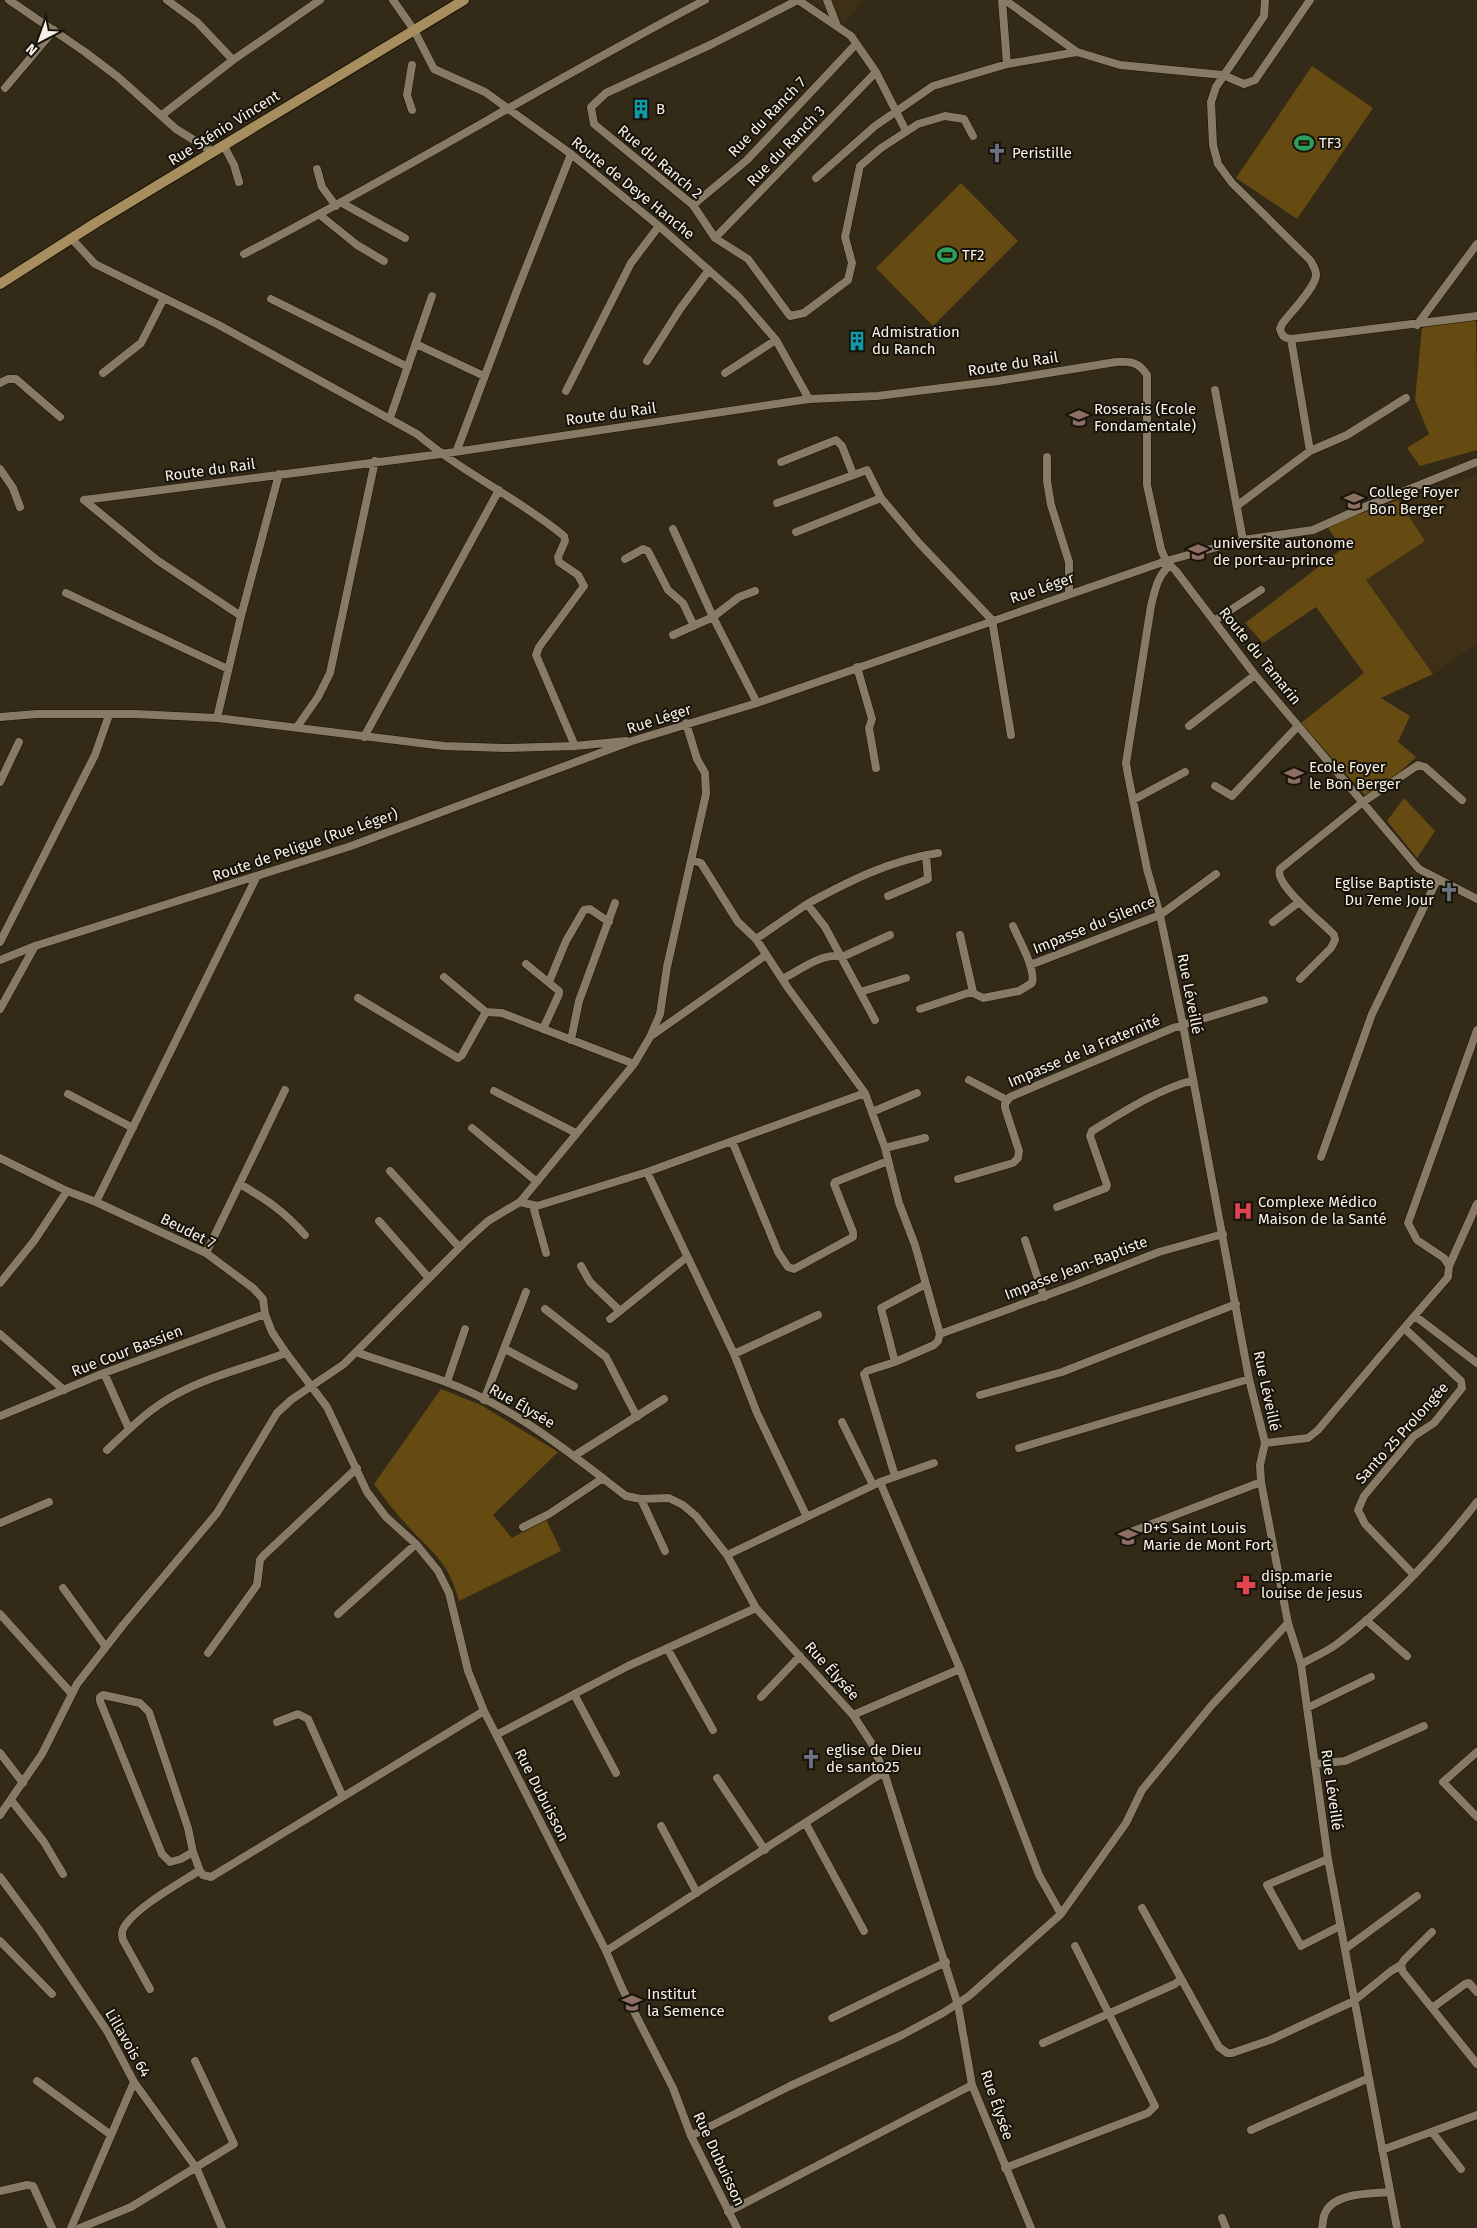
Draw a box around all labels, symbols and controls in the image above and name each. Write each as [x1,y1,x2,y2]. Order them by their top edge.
north arrow [15,15,65,65]
text: N [23,40,41,59]
street label: Rue du Ranch 7 [724,73,810,161]
street label: Rue Sténio Vincent [165,86,283,170]
building icon: B [630,98,652,120]
place label: B [656,100,665,118]
street label: Rue du Ranch 3 [743,102,829,190]
street label: Rue du Ranch 2 [614,121,706,203]
sports icon: TF3 [1293,132,1315,154]
street label: Route de Deye Hanche [568,133,698,243]
place label: TF3 [1319,134,1342,152]
church icon: Peristille [986,142,1008,164]
place label: Peristille [1012,144,1072,162]
sports icon: TF2 [936,244,958,266]
place label: TF2 [962,246,984,264]
place label: Admistration du Ranch [872,323,960,358]
building icon: Admistration du Ranch [846,330,868,352]
street label: Route du Rail [967,348,1060,380]
street label: Route du Rail [565,399,658,429]
place label: Roserais (Ecole Fondamentale) [1094,400,1196,435]
school or university icon: Roserais (Ecole Fondamentale) [1068,407,1090,429]
street label: Route du Rail [164,455,257,485]
place label: College Foyer Bon Berger [1369,483,1459,518]
school or university icon: College Foyer Bon Berger [1343,490,1365,512]
place label: universite autonome de port-au-prince [1213,534,1354,569]
school or university icon: universite autonome de port-au-prince [1187,541,1209,563]
street label: Rue Léger [1008,569,1077,607]
street label: Route du Tamarin [1215,604,1305,708]
street label: Rue Léger [624,700,694,738]
place label: Ecole Foyer le Bon Berger [1309,758,1401,793]
school or university icon: Ecole Foyer le Bon Berger [1283,765,1305,787]
street label: Route de Peligue (Rue Léger) [210,805,400,885]
place label: Eglise Baptiste Du 7eme Jour [1334,874,1434,909]
church icon: Eglise Baptiste Du 7eme Jour [1438,881,1460,903]
street label: Impasse du Silence [1030,892,1158,958]
street label: Rue Léveillé [1173,952,1207,1036]
street label: Impasse de la Fraternité [1005,1011,1163,1091]
place label: Complexe Médico Maison de la Santé [1258,1193,1387,1228]
hospital icon: Complexe Médico Maison de la Santé [1232,1200,1254,1222]
street label: Beudet 7 [158,1210,219,1253]
street label: Impasse Jean-Baptiste [1002,1232,1150,1304]
street label: Rue Cour Bassien [69,1322,185,1380]
street label: Rue Léveillé [1250,1349,1284,1433]
street label: Santo 25 Prolongée [1352,1379,1452,1487]
street label: Rue Élysée [486,1380,558,1432]
place label: D+S Saint Louis Marie de Mont Fort [1143,1519,1272,1554]
school or university icon: D+S Saint Louis Marie de Mont Fort [1117,1526,1139,1548]
place label: disp.marie louise de jesus [1261,1567,1362,1602]
pharmacy icon: disp.marie louise de jesus [1235,1574,1257,1596]
street label: Rue Élysée [801,1638,863,1704]
place label: eglise de Dieu de santo25 [826,1741,922,1776]
street label: Rue Dubuisson [511,1746,573,1844]
church icon: eglise de Dieu de santo25 [800,1748,822,1770]
street label: Rue Léveillé [1317,1748,1347,1832]
place label: Institut la Semence [647,1985,725,2020]
school or university icon: Institut la Semence [621,1992,643,2014]
street label: Lillavois 64 [101,2006,155,2080]
street label: Rue Élysée [977,2068,1017,2142]
street label: Rue Dubuisson [689,2109,749,2209]

